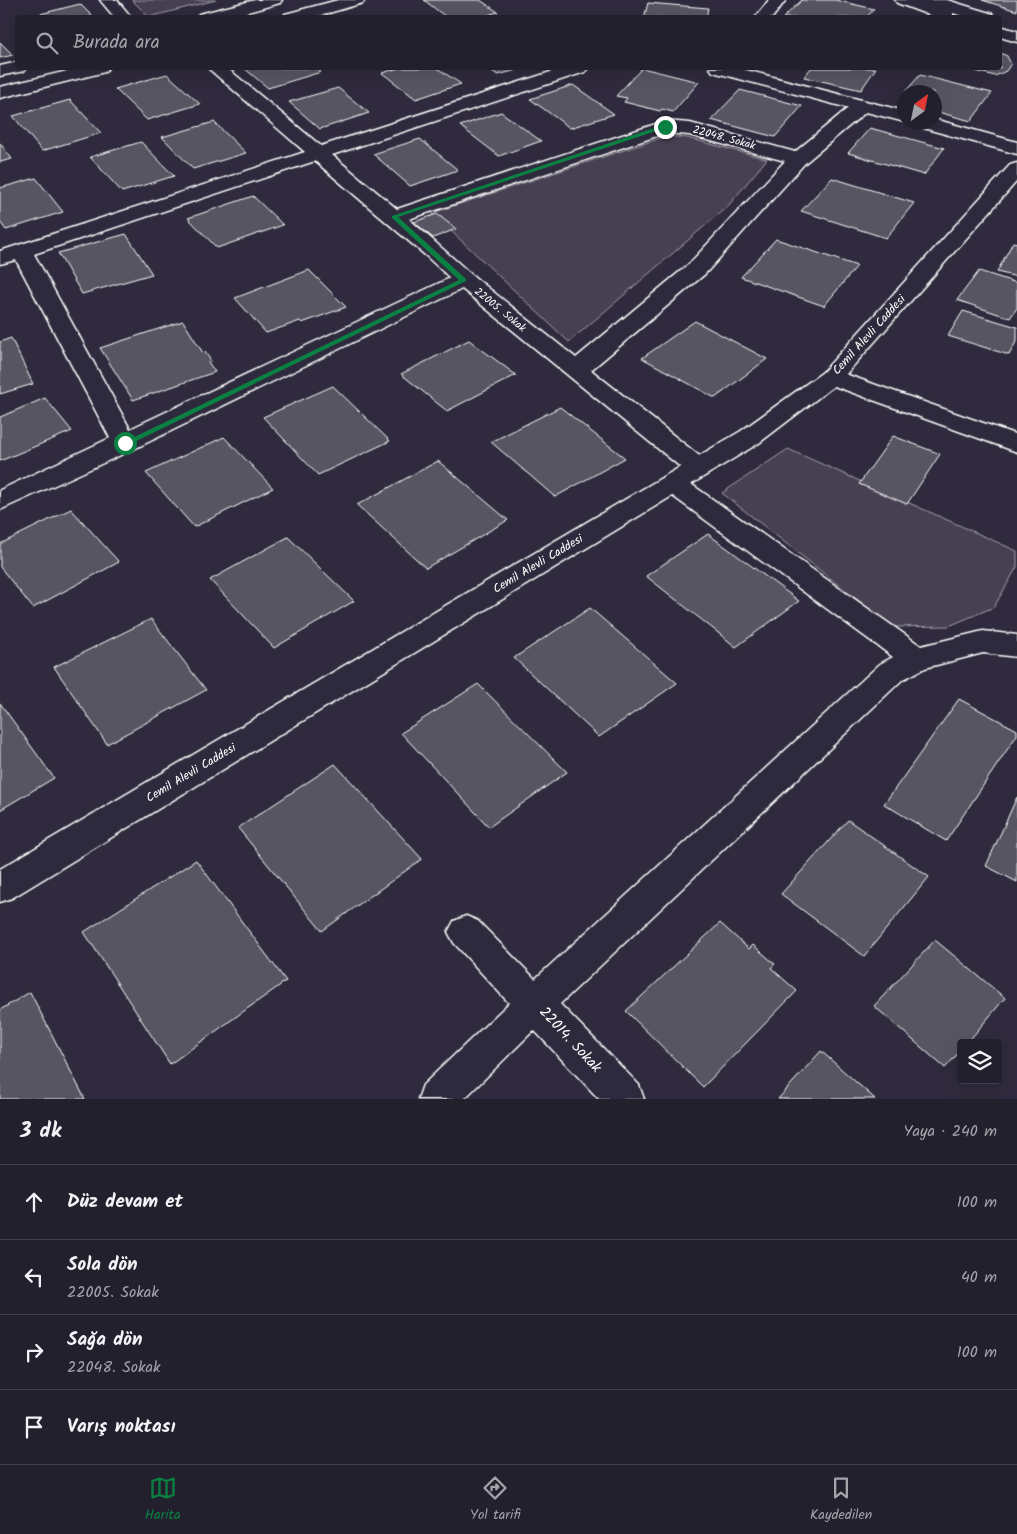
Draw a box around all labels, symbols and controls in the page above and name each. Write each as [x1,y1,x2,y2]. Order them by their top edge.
search box [15,15,1002,70]
text: Burada ara [73,28,160,58]
icon: search [33,29,61,57]
north arrow [897,85,942,130]
route end [654,116,677,139]
street label: 22048. Sokak [691,121,758,155]
street label: 22005. Sokak [470,283,531,337]
street label: Cemil Alevli Caddesi [828,290,911,379]
route start [114,432,137,455]
street label: Cemil Alevli Caddesi [489,529,588,598]
street label: Cemil Alevli Caddesi [142,738,241,807]
street label: 22014. Sokak [533,1001,608,1079]
map controls [957,1039,1002,1084]
button: layers [957,1039,1002,1084]
text: 3 dk [20,1115,61,1148]
text: Yaya · 240 m [903,1119,997,1144]
text: Düz devam et [67,1187,183,1217]
icon: ahead [20,1188,48,1216]
text: 100 m [957,1190,997,1215]
text: Sola dön [67,1250,138,1280]
icon: left [20,1263,48,1291]
text: 40 m [961,1265,997,1290]
text: 22005. Sokak [67,1280,159,1305]
text: Sağa dön [67,1325,143,1355]
icon: right [20,1338,48,1366]
text: 100 m [957,1340,997,1365]
text: 22048. Sokak [67,1355,161,1380]
text: Varış noktası [67,1412,175,1442]
icon: arrive [20,1413,48,1441]
tab: Harita [145,1474,181,1526]
tab: Yol tarifi [470,1474,521,1526]
tab: Kaydedilen [810,1474,872,1526]

